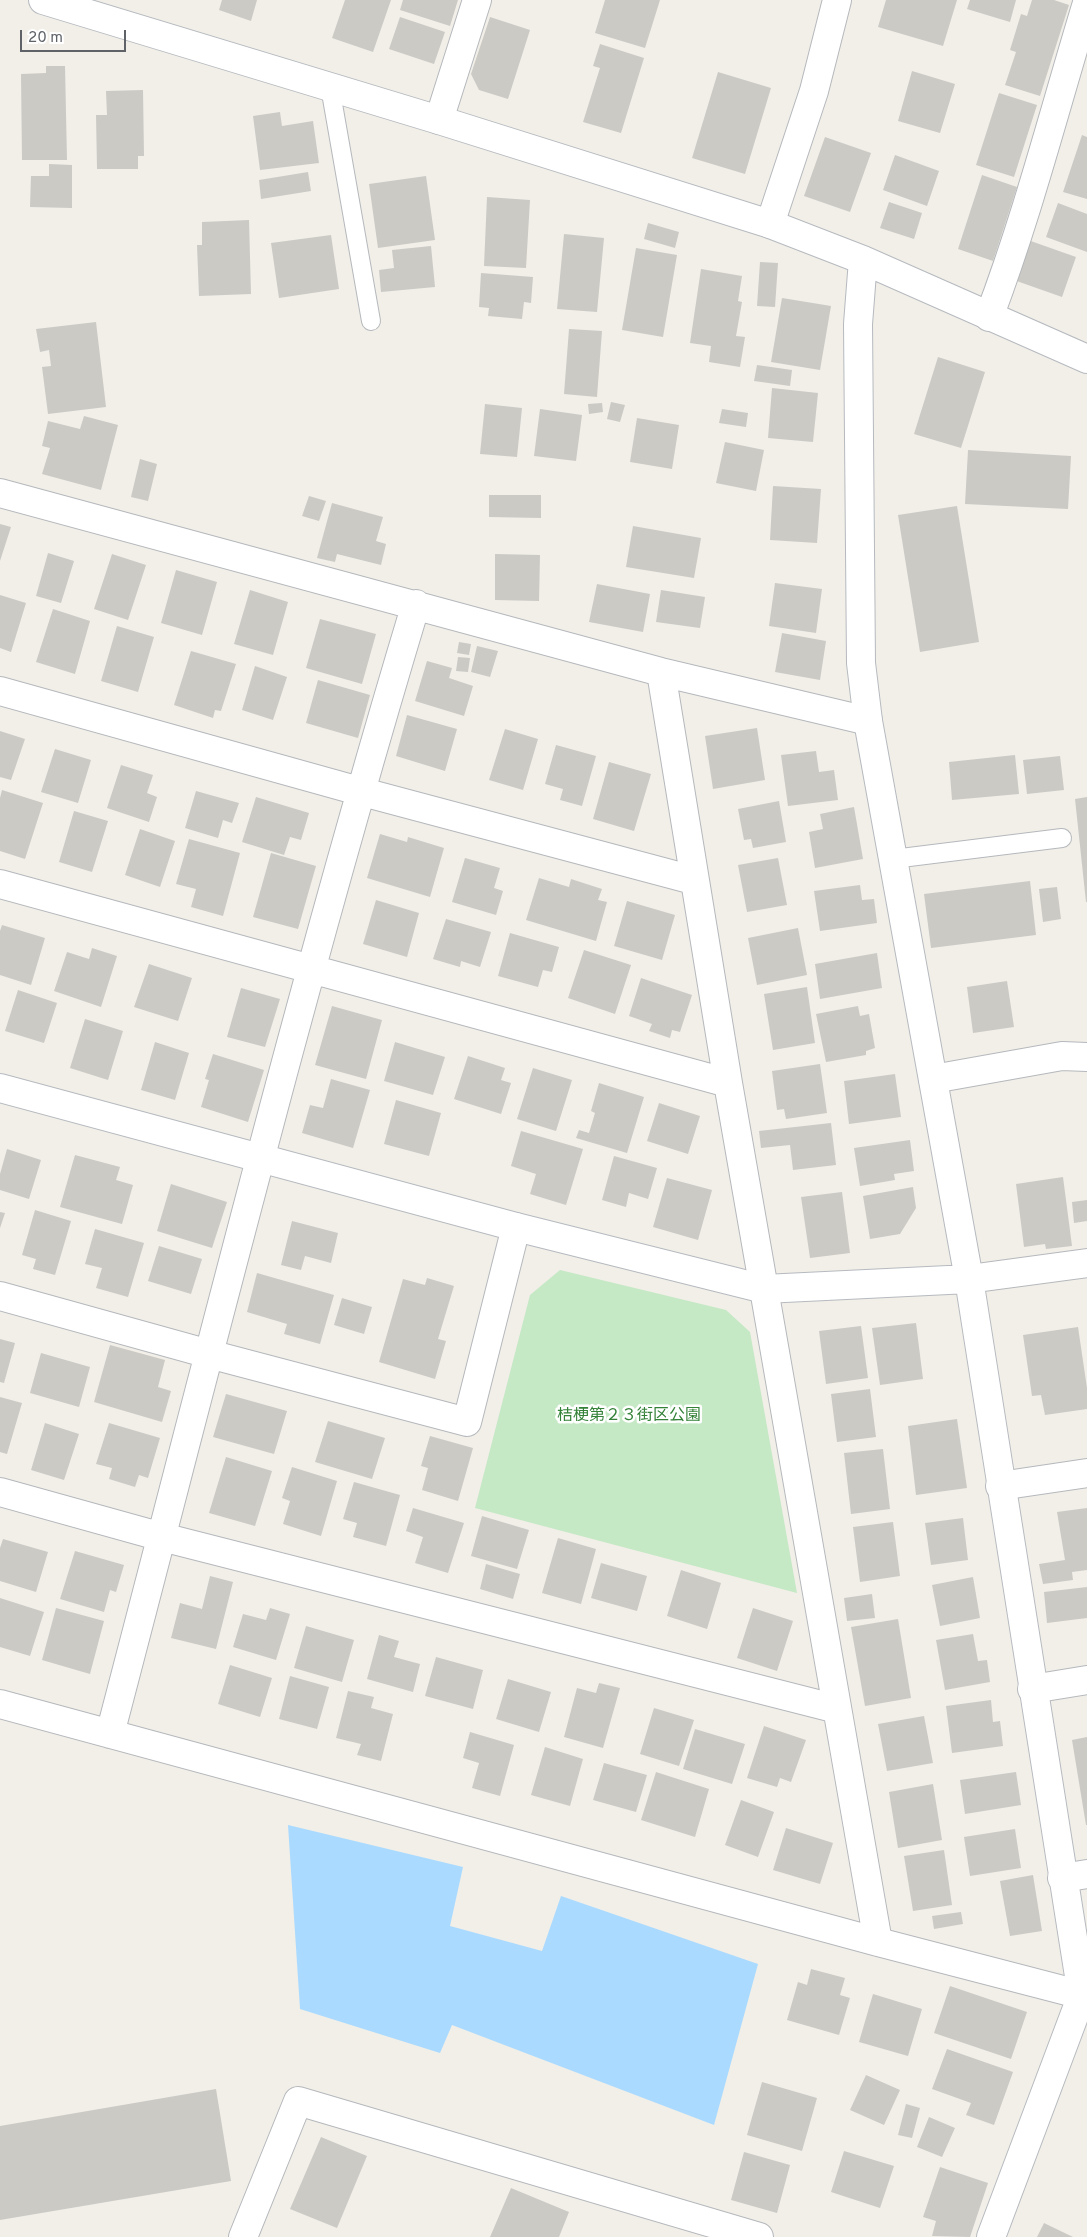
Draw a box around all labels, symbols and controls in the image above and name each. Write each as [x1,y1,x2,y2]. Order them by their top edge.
scale bar [22,20,129,52]
text: 20 m [28,29,63,48]
park label: 桔梗第２３街区公園 [557,1407,701,1427]

